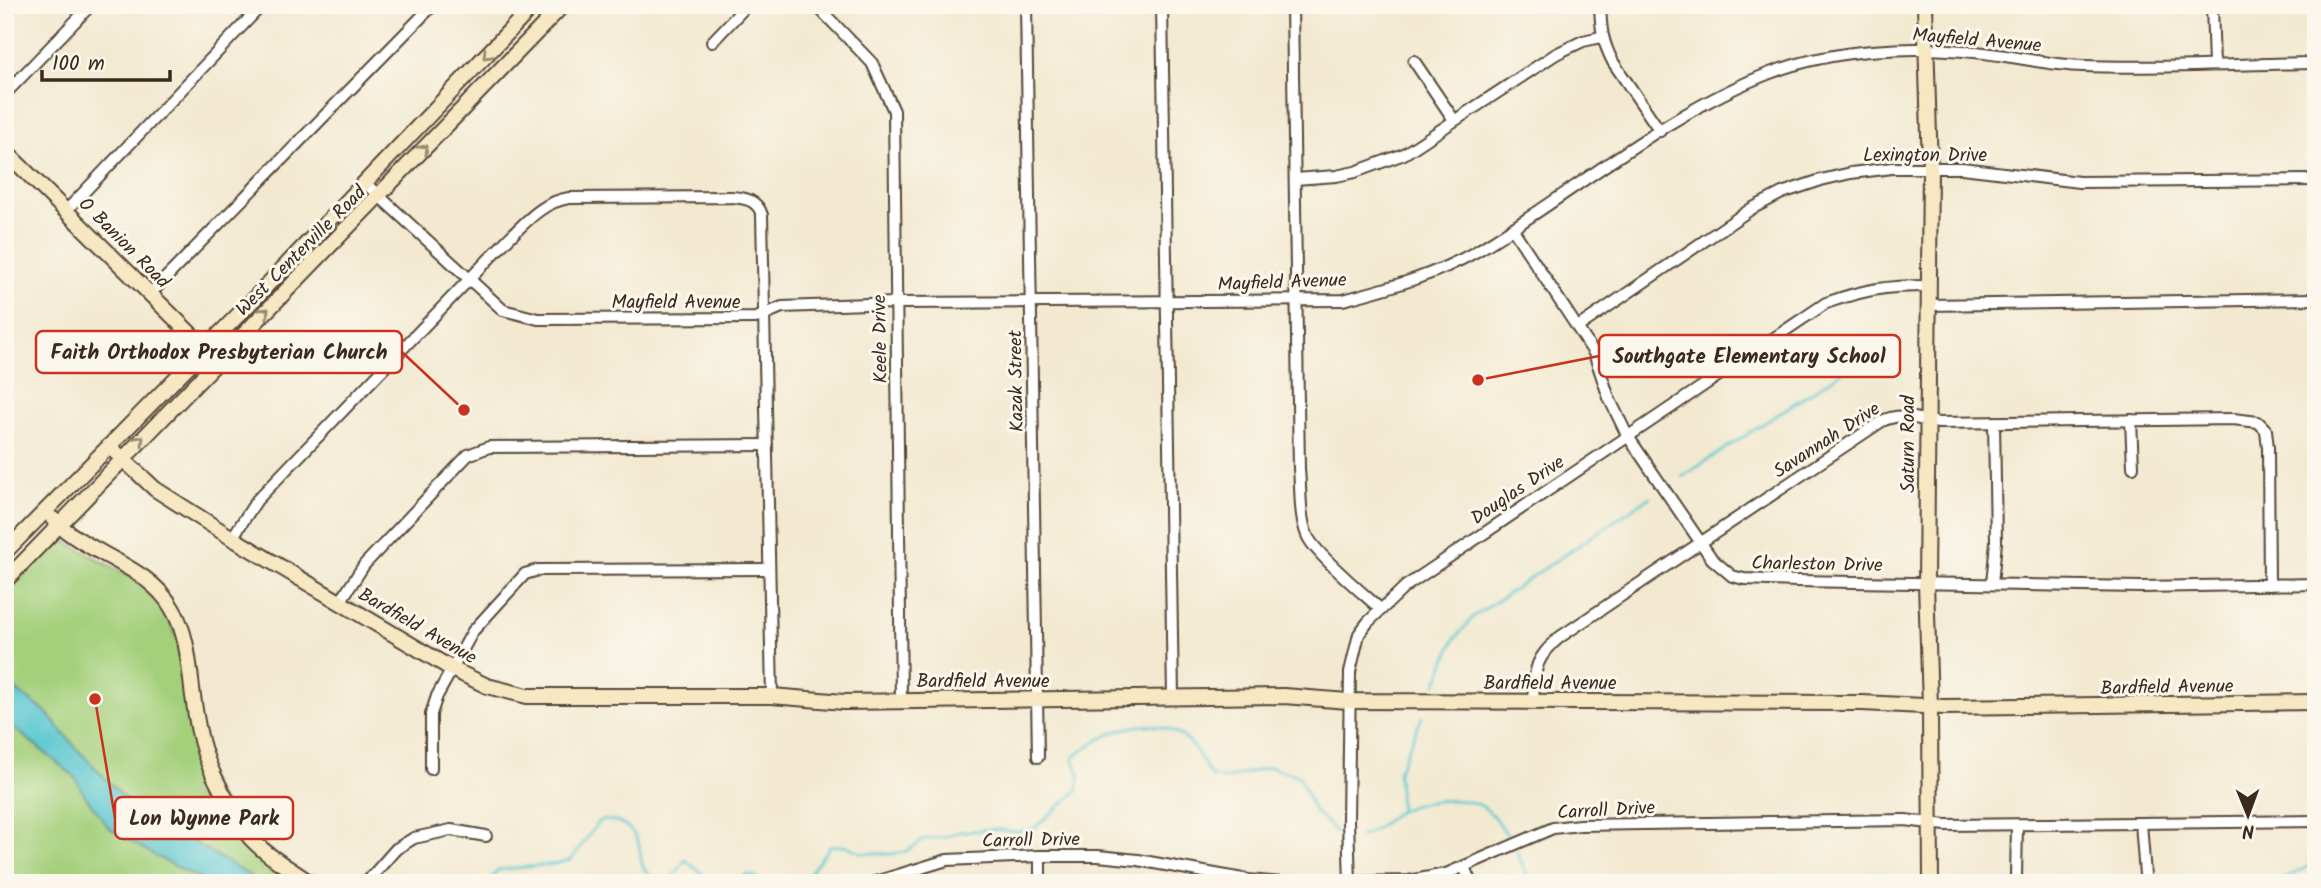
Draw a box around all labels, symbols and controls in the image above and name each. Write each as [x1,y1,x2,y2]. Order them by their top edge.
street label: Mayfield Avenue [1911,20,2043,62]
scale bar [42,38,170,82]
one-way arrow [483,47,496,60]
text: 100 m [52,48,105,81]
street label: Lexington Drive [1863,141,1987,171]
one-way arrow [416,145,429,158]
street label: West Centerville Road [229,179,374,324]
street label: O Banion Road [71,191,177,297]
street label: Mayfield Avenue [1217,266,1348,300]
street label: Mayfield Avenue [611,288,741,318]
street label: Keele Drive [865,294,897,384]
one-way arrow [257,307,270,320]
street label: Kazak Street [1001,329,1033,432]
callout: Faith Orthodox Presbyterian Church [36,331,402,373]
callout: Southgate Elementary School [1599,335,1900,377]
text: Faith Orthodox Presbyterian Church [50,337,388,370]
text: Southgate Elementary School [1613,341,1886,374]
street label: Savannah Drive [1768,394,1887,487]
street label: Saturn Road [1894,395,1924,493]
one-way arrow [131,435,144,448]
street label: Douglas Drive [1465,448,1572,533]
street label: Charleston Drive [1751,549,1883,581]
street label: Bardfield Avenue [352,580,483,673]
street label: Bardfield Avenue [916,667,1050,697]
street label: Bardfield Avenue [1483,669,1617,699]
street label: Bardfield Avenue [2100,672,2234,704]
north arrow [2212,780,2282,850]
street label: Carroll Drive [1556,793,1656,829]
callout: Lon Wynne Park [115,797,293,839]
text: Lon Wynne Park [129,803,280,836]
text: N [2242,815,2255,845]
street label: Carroll Drive [982,825,1081,857]

